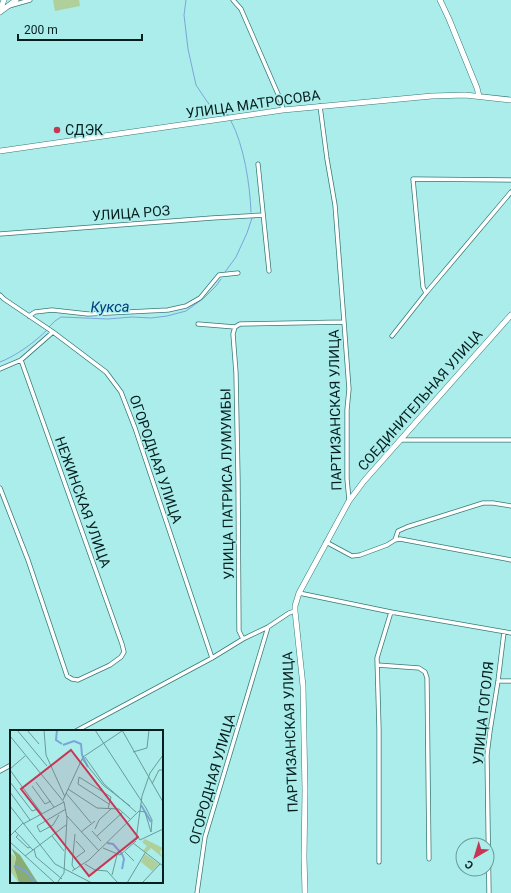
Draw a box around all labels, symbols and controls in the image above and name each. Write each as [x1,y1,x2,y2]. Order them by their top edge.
scale bar [18,16,142,42]
text: 200 m [24,23,58,37]
street label: УЛИЦА МАТРОСОВА [185,87,321,121]
place label: СДЭК [65,122,103,138]
marker: СДЭК [52,125,62,135]
street label: УЛИЦА РОЗ [91,202,171,224]
water label: Кукса [90,298,130,316]
street label: СОЕДИНИТЕЛЬНАЯ УЛИЦА [354,326,486,474]
street label: ПАРТИЗАНСКАЯ УЛИЦА [326,329,344,491]
street label: УЛИЦА ПАТРИСА ЛУМУМБЫ [217,388,237,580]
street label: ОГОРОДНАЯ УЛИЦА [126,393,186,525]
street label: НЕЖИНСКАЯ УЛИЦА [52,434,114,570]
street label: ПАРТИЗАНСКАЯ УЛИЦА [279,651,301,813]
street label: УЛИЦА ГОГОЛЯ [470,661,496,765]
street label: ОГОРОДНАЯ УЛИЦА [186,712,238,846]
inset map [10,730,163,883]
north arrow [455,837,495,877]
text: С [462,857,476,872]

